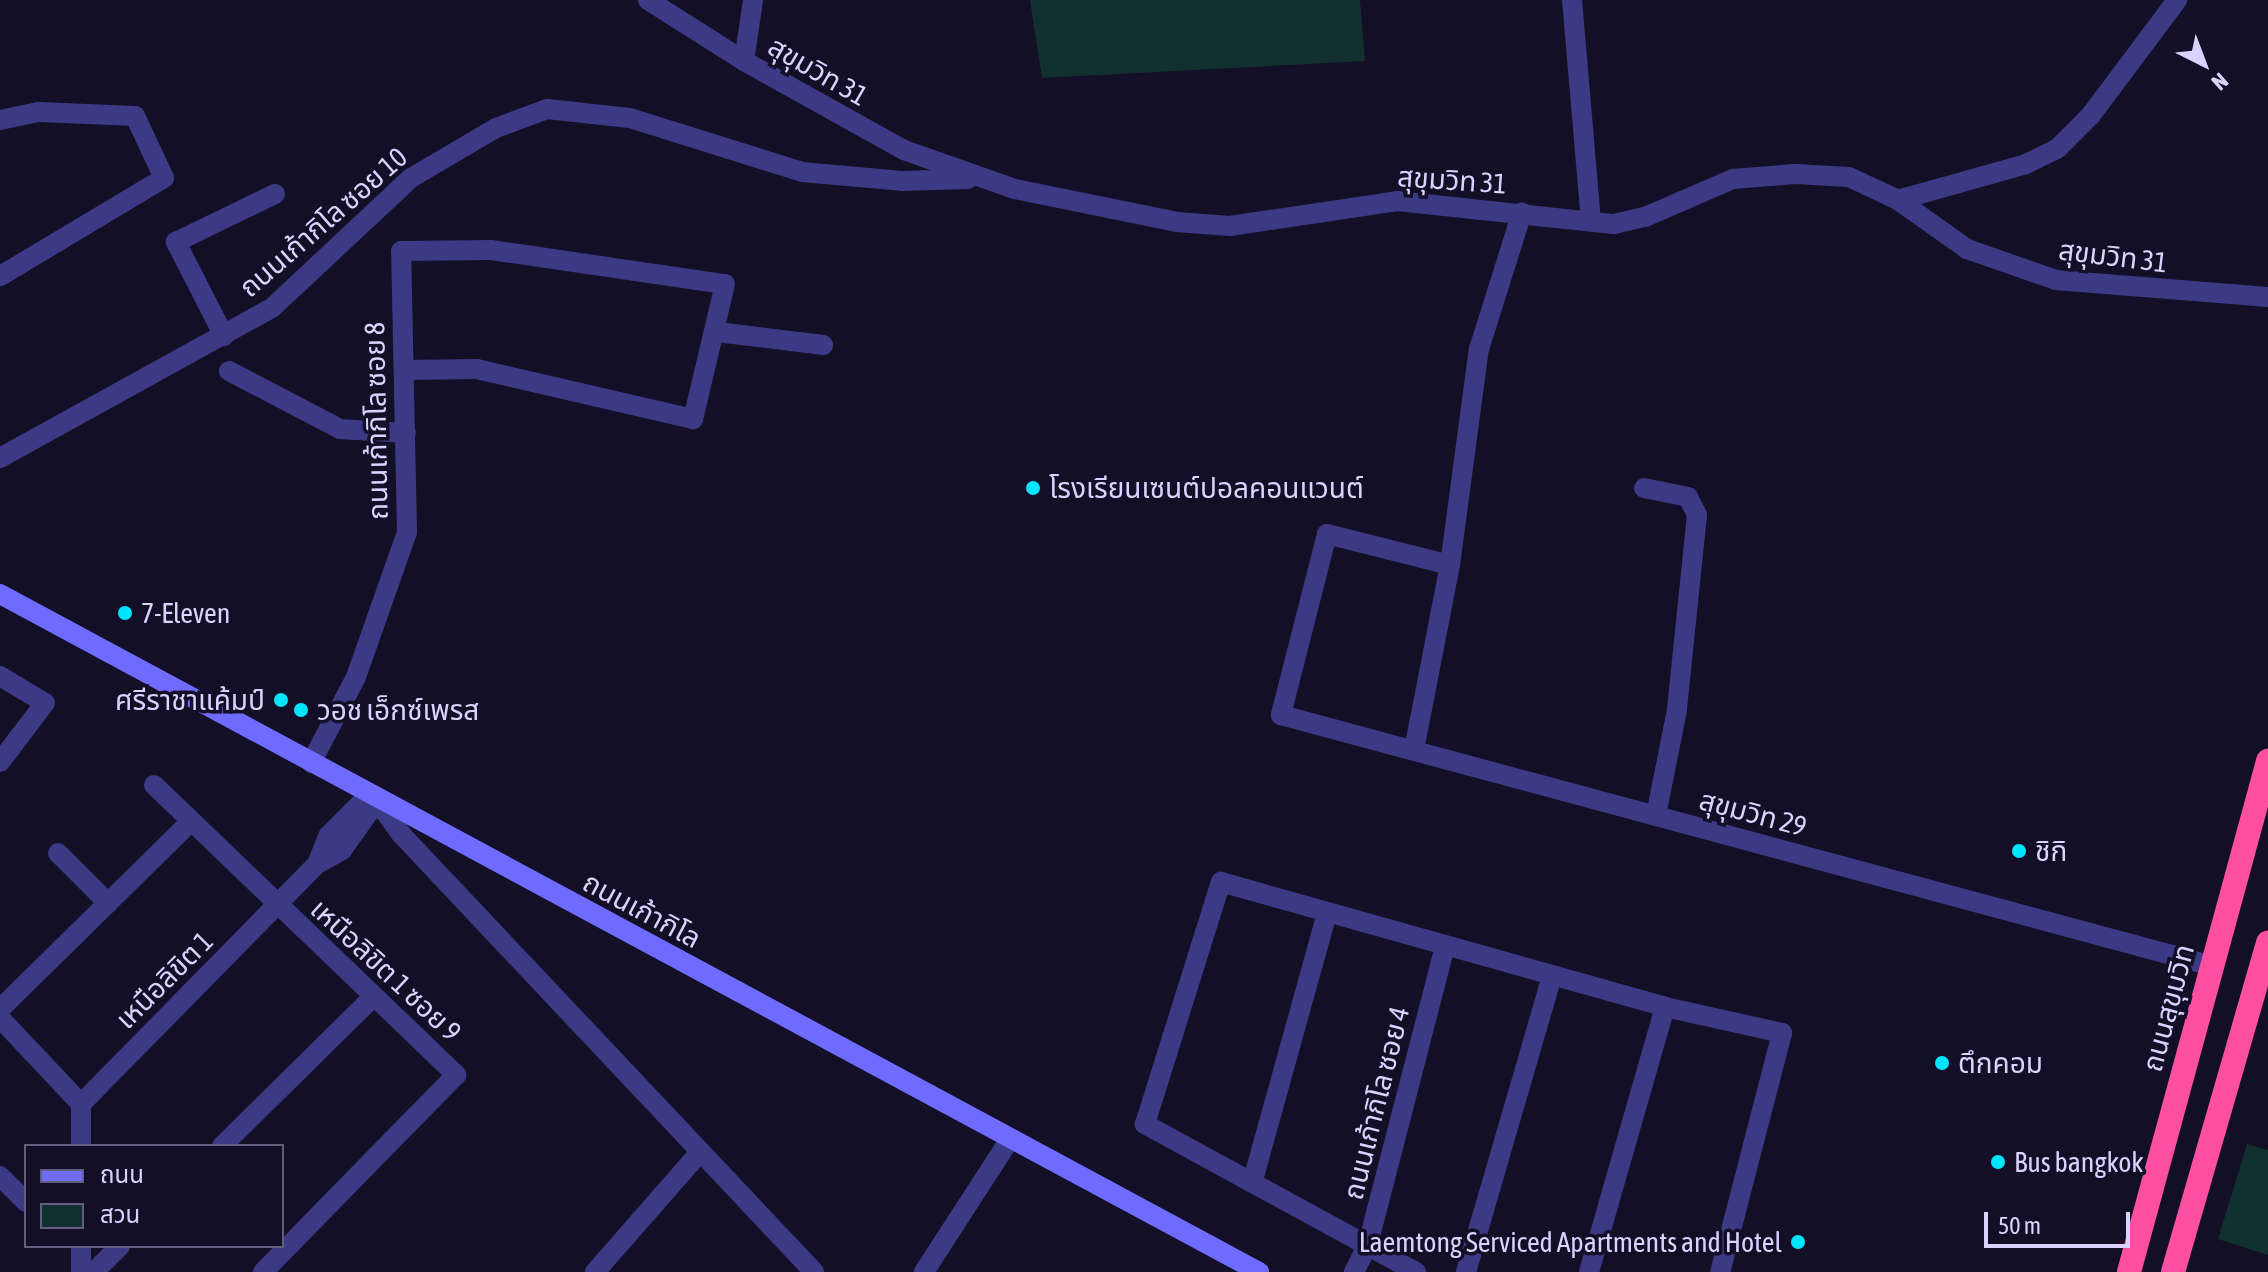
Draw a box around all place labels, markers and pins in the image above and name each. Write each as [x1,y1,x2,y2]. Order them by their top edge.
place label: โรงเรียนเซนต์ปอลคอนแวนต์ [1049,471,1364,505]
marker: โรงเรียนเซนต์ปอลคอนแวนต์ [1024,479,1042,497]
place label: 7-Eleven [141,596,230,630]
marker: 7-Eleven [116,604,134,622]
place label: ศรีราชาแค้มป์ [115,683,265,717]
marker: ศรีราชาแค้มป์ [272,691,290,709]
place label: วอช เอ็กซ์เพรส [317,693,479,727]
marker: วอช เอ็กซ์เพรส [292,701,310,719]
place label: ชิกิ [2035,834,2067,868]
marker: ชิกิ [2010,842,2028,860]
place label: ตึกคอม [1958,1046,2043,1080]
marker: ตึกคอม [1933,1054,1951,1072]
place label: Bus bangkok [2014,1145,2144,1179]
marker: Bus bangkok [1989,1153,2007,1171]
place label: Laemtong Serviced Apartments and Hotel [1359,1225,1782,1259]
marker: Laemtong Serviced Apartments and Hotel [1789,1233,1807,1251]

